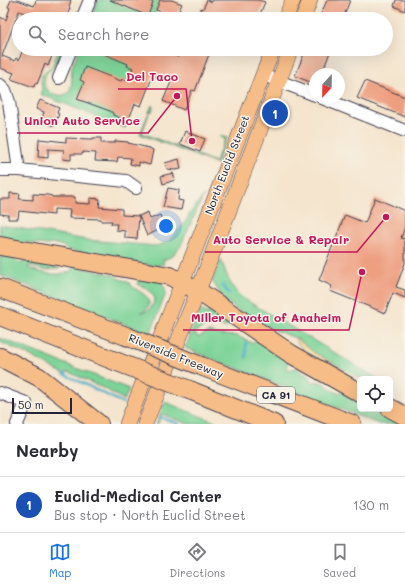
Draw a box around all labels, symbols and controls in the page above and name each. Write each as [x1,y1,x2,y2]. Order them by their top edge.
search box [12,12,393,56]
icon: search [26,23,48,45]
text: Search here [58,24,149,44]
callout: Del Taco [118,65,186,89]
text: Del Taco [126,68,178,84]
north arrow [309,68,345,104]
pin: 1 [262,98,288,128]
callout: Union Auto Service [17,109,148,133]
text: Union Auto Service [24,112,140,128]
street label: North Euclid Street [201,113,252,217]
your location [156,216,176,236]
callout: Auto Service & Repair [205,228,357,252]
text: Auto Service & Repair [213,231,349,247]
callout: Miller Toyota of Anaheim [183,306,349,330]
text: Miller Toyota of Anaheim [191,309,341,325]
street label: Riverside Freeway [127,330,226,382]
map controls [357,376,393,412]
button: locate [357,376,393,412]
road number: CA 91 [257,387,295,403]
scale bar [12,396,72,415]
text: 50 m [18,397,44,412]
text: Nearby [16,439,78,461]
text: Euclid-Medical Center [54,486,221,506]
text: 1 [26,496,32,513]
text: 130 m [353,496,389,513]
text: Bus stop · North Euclid Street [54,506,246,523]
tab: Map [49,541,71,580]
tab: Directions [169,541,225,580]
tab: Saved [323,541,356,580]

